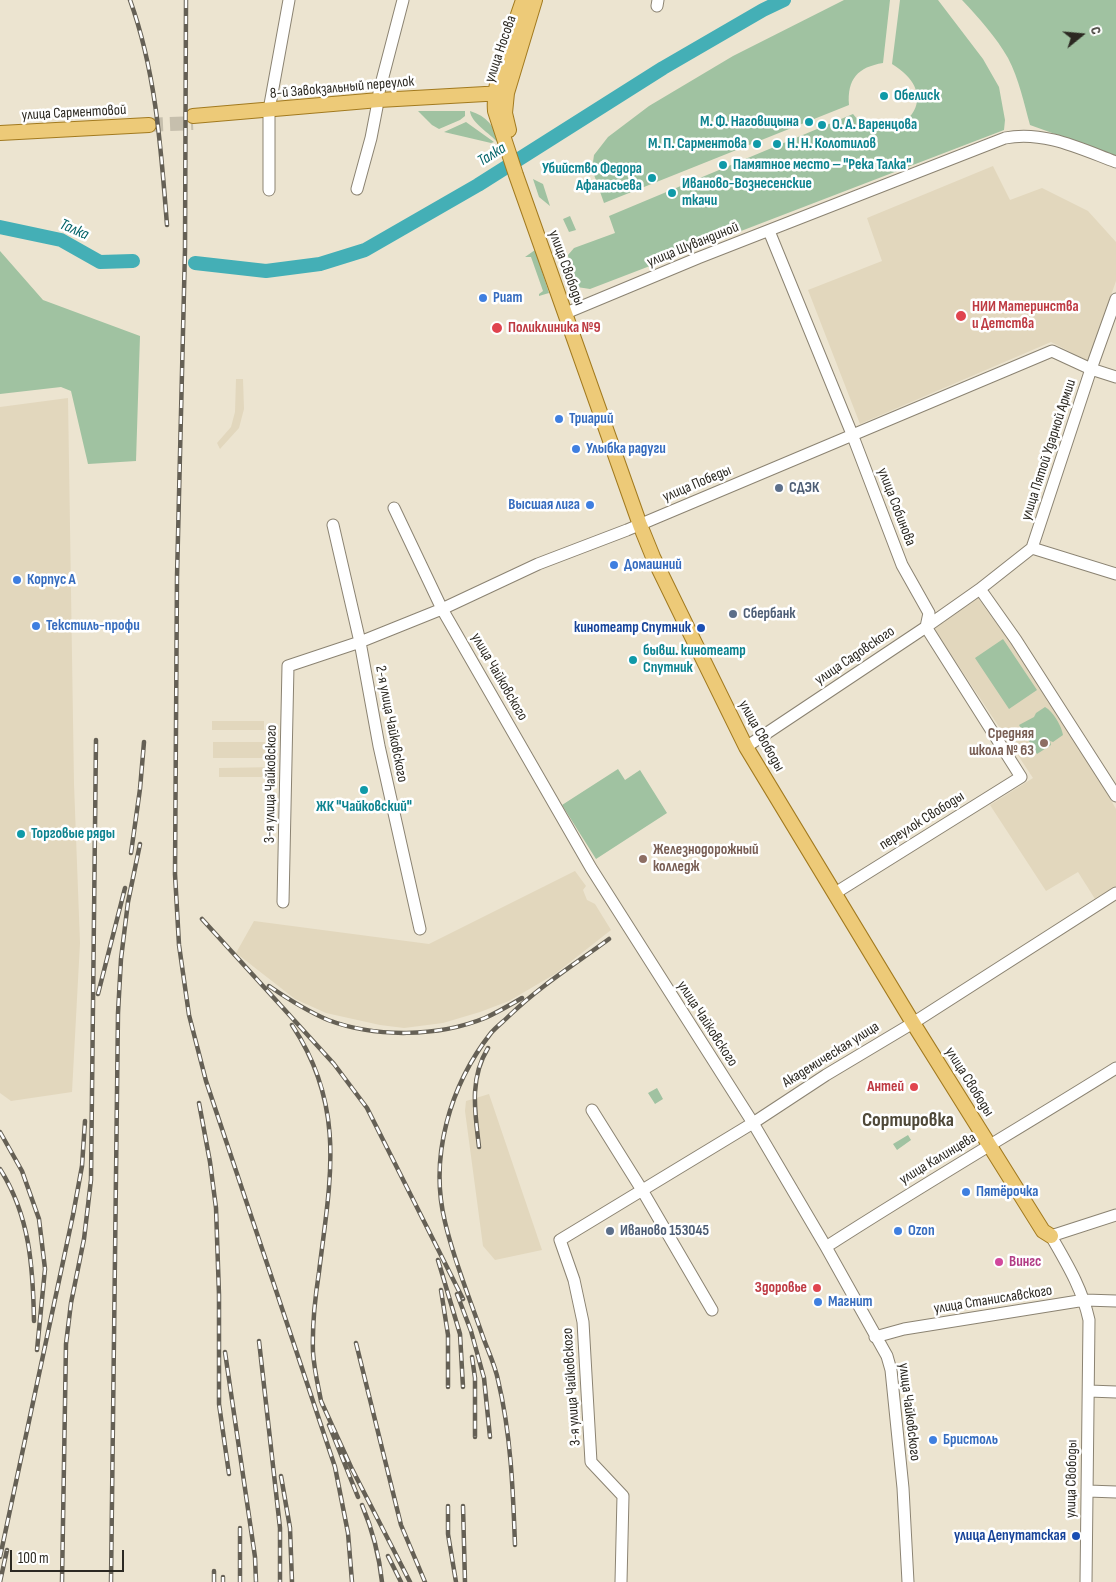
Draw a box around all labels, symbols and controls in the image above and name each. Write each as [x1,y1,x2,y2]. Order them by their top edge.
north arrow [1056,10,1106,60]
street label: улица Носова [481,13,521,85]
text: С [1087,25,1105,36]
street label: 8-й Завокзальный переулок [269,73,415,103]
place label: Обелиск [894,87,940,105]
marker: Обелиск [878,90,890,102]
street label: улица Сарментовой [21,101,127,125]
place label: М. Ф. Наговицына [700,113,799,131]
marker: М. Ф. Наговицына [803,116,815,128]
place label: О. А. Варенцова [832,116,917,134]
marker: О. А. Варенцова [816,119,828,131]
place label: М. П. Сарментова [648,135,747,153]
place label: Н. Н. Колотилов [787,135,876,153]
marker: М. П. Сарментова [751,138,763,150]
marker: Н. Н. Колотилов [771,138,783,150]
water label: Талка [474,139,510,171]
place label: Памятное место – "Река Талка" [733,156,911,174]
marker: Памятное место – "Река Талка" [717,159,729,171]
place label: Убийство Федора Афанасьева [542,160,642,195]
marker: Убийство Федора Афанасьева [646,172,658,184]
place label: Иваново-Вознесенские ткачи [682,175,812,210]
marker: Иваново-Вознесенские ткачи [666,187,678,199]
water label: Талка [57,215,91,245]
street label: улица Шувандиной [645,218,741,272]
street label: улица Свободы [544,228,588,308]
place label: Риат [493,289,522,307]
marker: Риат [477,292,489,304]
place label: НИИ Материнства и Детства [972,298,1079,333]
marker: НИИ Материнства и Детства [954,309,968,323]
place label: Поликлиника №9 [508,319,600,337]
marker: Поликлиника №9 [490,321,504,335]
street label: улица Пятой Ударной Армии [1018,377,1080,523]
place label: Триарий [569,410,613,428]
marker: Триарий [553,413,565,425]
place label: Улыбка радуги [586,440,666,458]
marker: Улыбка радуги [570,443,582,455]
street label: улица Победы [660,462,734,506]
street label: улица Собинова [873,465,919,549]
place label: СДЭК [789,479,819,497]
marker: СДЭК [773,482,785,494]
place label: Высшая лига [508,496,580,514]
marker: Высшая лига [584,499,596,511]
place label: Домашний [624,556,682,574]
marker: Домашний [608,559,620,571]
place label: Корпус А [27,571,76,589]
marker: Корпус А [11,574,23,586]
place label: Сбербанк [743,605,796,623]
marker: Сбербанк [727,608,739,620]
place label: Текстиль-профи [46,617,140,635]
place label: кинотеатр Спутник [574,619,691,637]
marker: Текстиль-профи [30,620,42,632]
marker: кинотеатр Спутник [695,622,707,634]
street label: улица Садовского [812,623,898,689]
street label: улица Чайковского [467,630,531,724]
place label: бывш. кинотеатр Спутник [643,642,746,677]
marker: бывш. кинотеатр Спутник [627,654,639,666]
street label: 2-я улица Чайковского [371,664,411,784]
street label: улица Свободы [734,697,788,775]
street label: 3-я улица Чайковского [261,725,281,843]
place label: Средняя школа № 63 [969,725,1034,760]
marker: Средняя школа № 63 [1038,737,1050,749]
marker: ЖК "Чайковский" [358,784,370,796]
street label: переулок Свободы [876,788,968,854]
place label: ЖК "Чайковский" [316,798,412,816]
place label: Торговые ряды [31,825,115,843]
marker: Торговые ряды [15,828,27,840]
place label: Железнодорожный колледж [653,841,759,876]
marker: Железнодорожный колледж [637,853,649,865]
street label: улица Чайковского [673,978,741,1070]
street label: Академическая улица [779,1018,883,1092]
street label: улица Свободы [941,1044,997,1120]
place label: Антей [867,1078,904,1096]
marker: Антей [908,1081,920,1093]
district label: Сортировка [862,1109,954,1133]
street label: улица Калинцева [896,1129,980,1189]
place label: Пятёрочка [976,1183,1038,1201]
marker: Пятёрочка [960,1186,972,1198]
place label: Иваново 153045 [620,1222,709,1240]
place label: Ozon [908,1222,935,1240]
marker: Иваново 153045 [604,1225,616,1237]
marker: Ozon [892,1225,904,1237]
place label: Вингс [1009,1253,1041,1271]
marker: Вингс [993,1256,1005,1268]
place label: Здоровье [755,1279,807,1297]
marker: Здоровье [811,1282,823,1294]
street label: улица Станиславского [932,1282,1054,1318]
place label: Магнит [828,1293,873,1311]
marker: Магнит [812,1296,824,1308]
street label: 3-я улица Чайковского [559,1327,585,1447]
street label: улица Чайковского [894,1362,924,1462]
place label: Бристоль [943,1431,998,1449]
marker: Бристоль [927,1434,939,1446]
street label: улица Свободы [1062,1440,1082,1518]
place label: улица Депутатская [954,1527,1066,1545]
marker: улица Депутатская [1070,1530,1082,1542]
scale bar [12,1540,126,1572]
text: 100 m [18,1549,49,1568]

